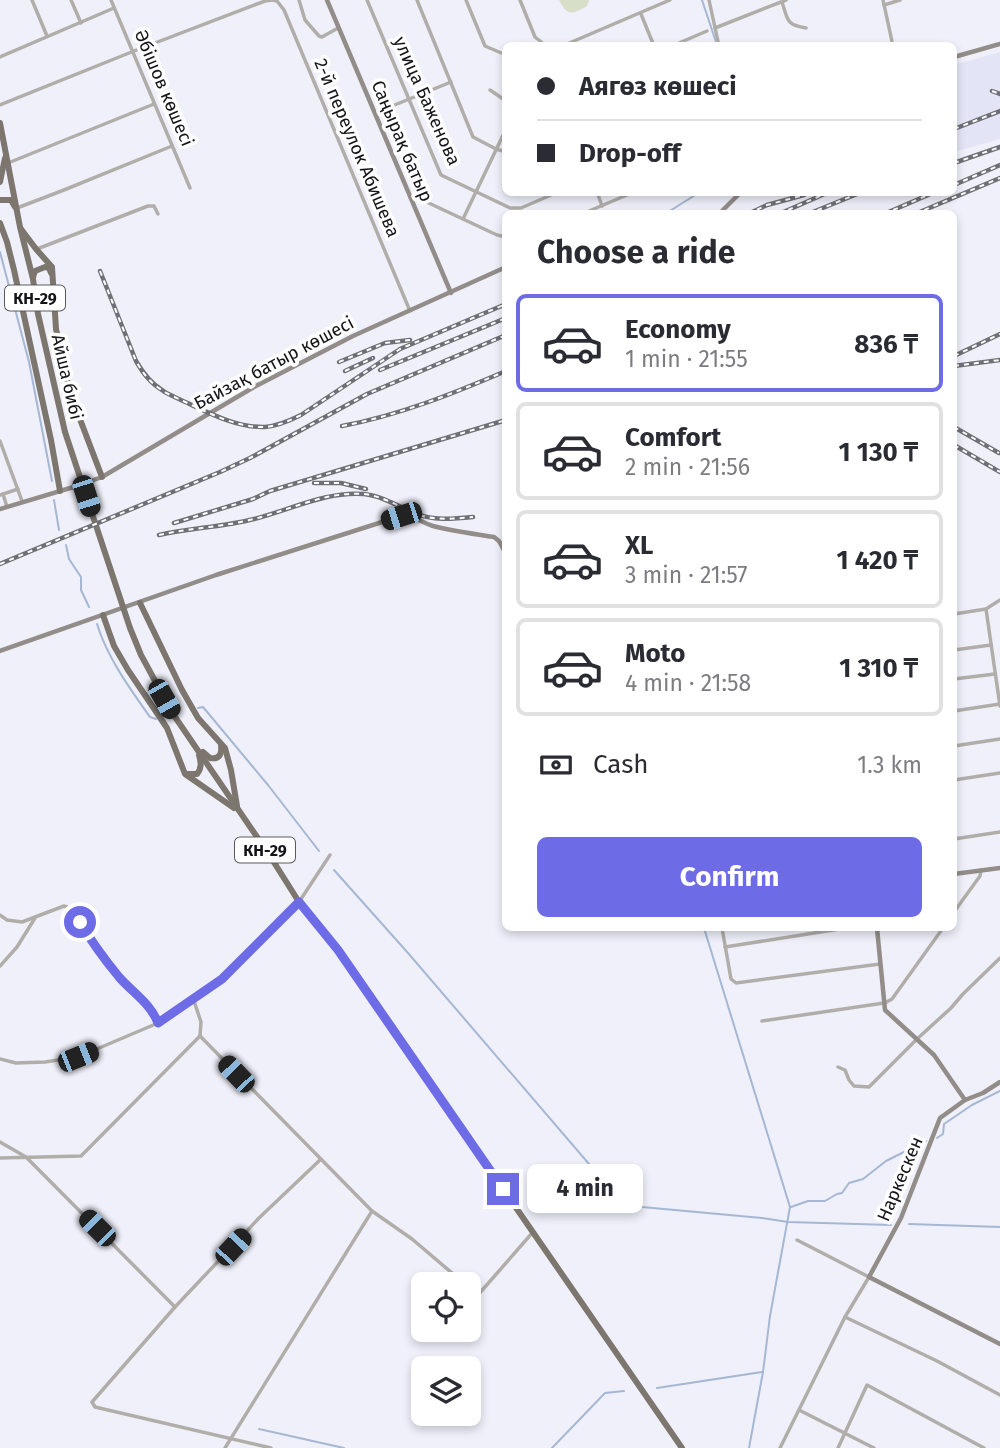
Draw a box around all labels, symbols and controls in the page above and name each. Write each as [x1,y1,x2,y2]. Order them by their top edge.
street label: Әбішов көшесі [130,26,198,150]
street label: улица Баженова [389,33,465,169]
street label: 2-й переулок Абишева [309,55,405,241]
text: Аягөз көшесі [579,71,737,102]
street label: Саңырақ батыр [367,77,437,205]
text: Drop-off [579,138,681,169]
text: Choose a ride [537,233,735,271]
road number: КН-29 [5,286,65,310]
street label: Байзақ батыр көшесі [190,312,358,414]
icon: car [541,312,604,375]
text: Economy [625,314,731,345]
text: 836 ₸ [854,329,918,360]
street label: Айша бибі [47,332,87,422]
text: 1 min · 21:55 [625,345,748,373]
icon: car [541,420,604,483]
text: Comfort [625,422,721,453]
text: 1 130 ₸ [839,437,918,468]
text: 2 min · 21:56 [625,453,750,481]
car [70,473,103,519]
car [378,500,425,532]
icon: car [541,528,604,591]
text: XL [625,530,653,561]
text: 1 420 ₸ [837,545,918,576]
text: 3 min · 21:57 [625,561,748,589]
icon: car [541,636,604,699]
text: Moto [625,638,685,669]
text: 1 310 ₸ [839,653,918,684]
text: 4 min · 21:58 [625,669,751,697]
car [145,676,184,722]
icon: cash [537,746,575,784]
text: Cash [593,749,649,780]
text: 1.3 km [857,751,922,779]
button: Confirm [537,837,922,917]
road number: КН-29 [235,838,295,862]
route start [64,906,96,938]
car [55,1039,102,1075]
car [214,1052,259,1096]
street label: Наркескен [872,1133,928,1225]
callout: 4 min [528,1164,643,1214]
route end [487,1173,519,1205]
text: 4 min [556,1174,614,1202]
car [75,1206,120,1250]
car [211,1224,256,1270]
map controls [411,1272,481,1426]
button: locate [411,1272,481,1342]
button: layers [411,1356,481,1426]

